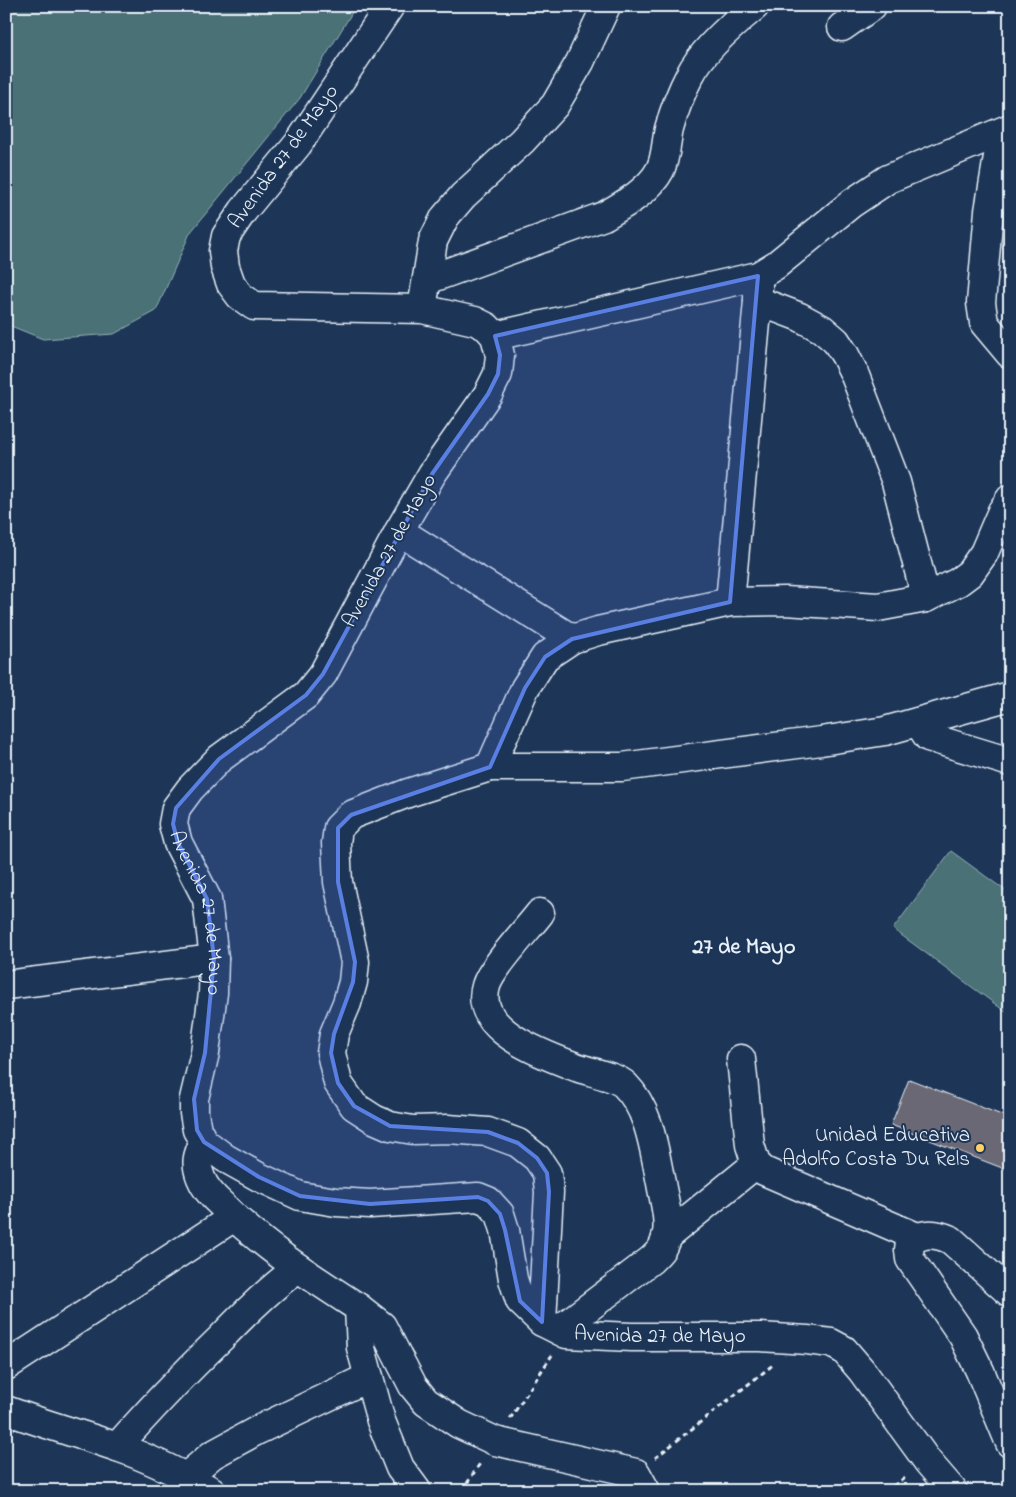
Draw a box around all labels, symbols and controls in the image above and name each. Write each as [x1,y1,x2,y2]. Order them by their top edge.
street label: Avenida 27 de Mayo [221,79,348,236]
street label: Avenida 27 de Mayo [335,469,447,634]
street label: Avenida 27 de Mayo [160,828,229,996]
district label: 27 de Mayo [692,932,795,965]
place label: Unidad Educativa Adolfo Costa Du Rels [782,1121,970,1175]
marker: Unidad Educativa Adolfo Costa Du Rels [974,1142,986,1154]
street label: Avenida 27 de Mayo [573,1319,746,1354]

